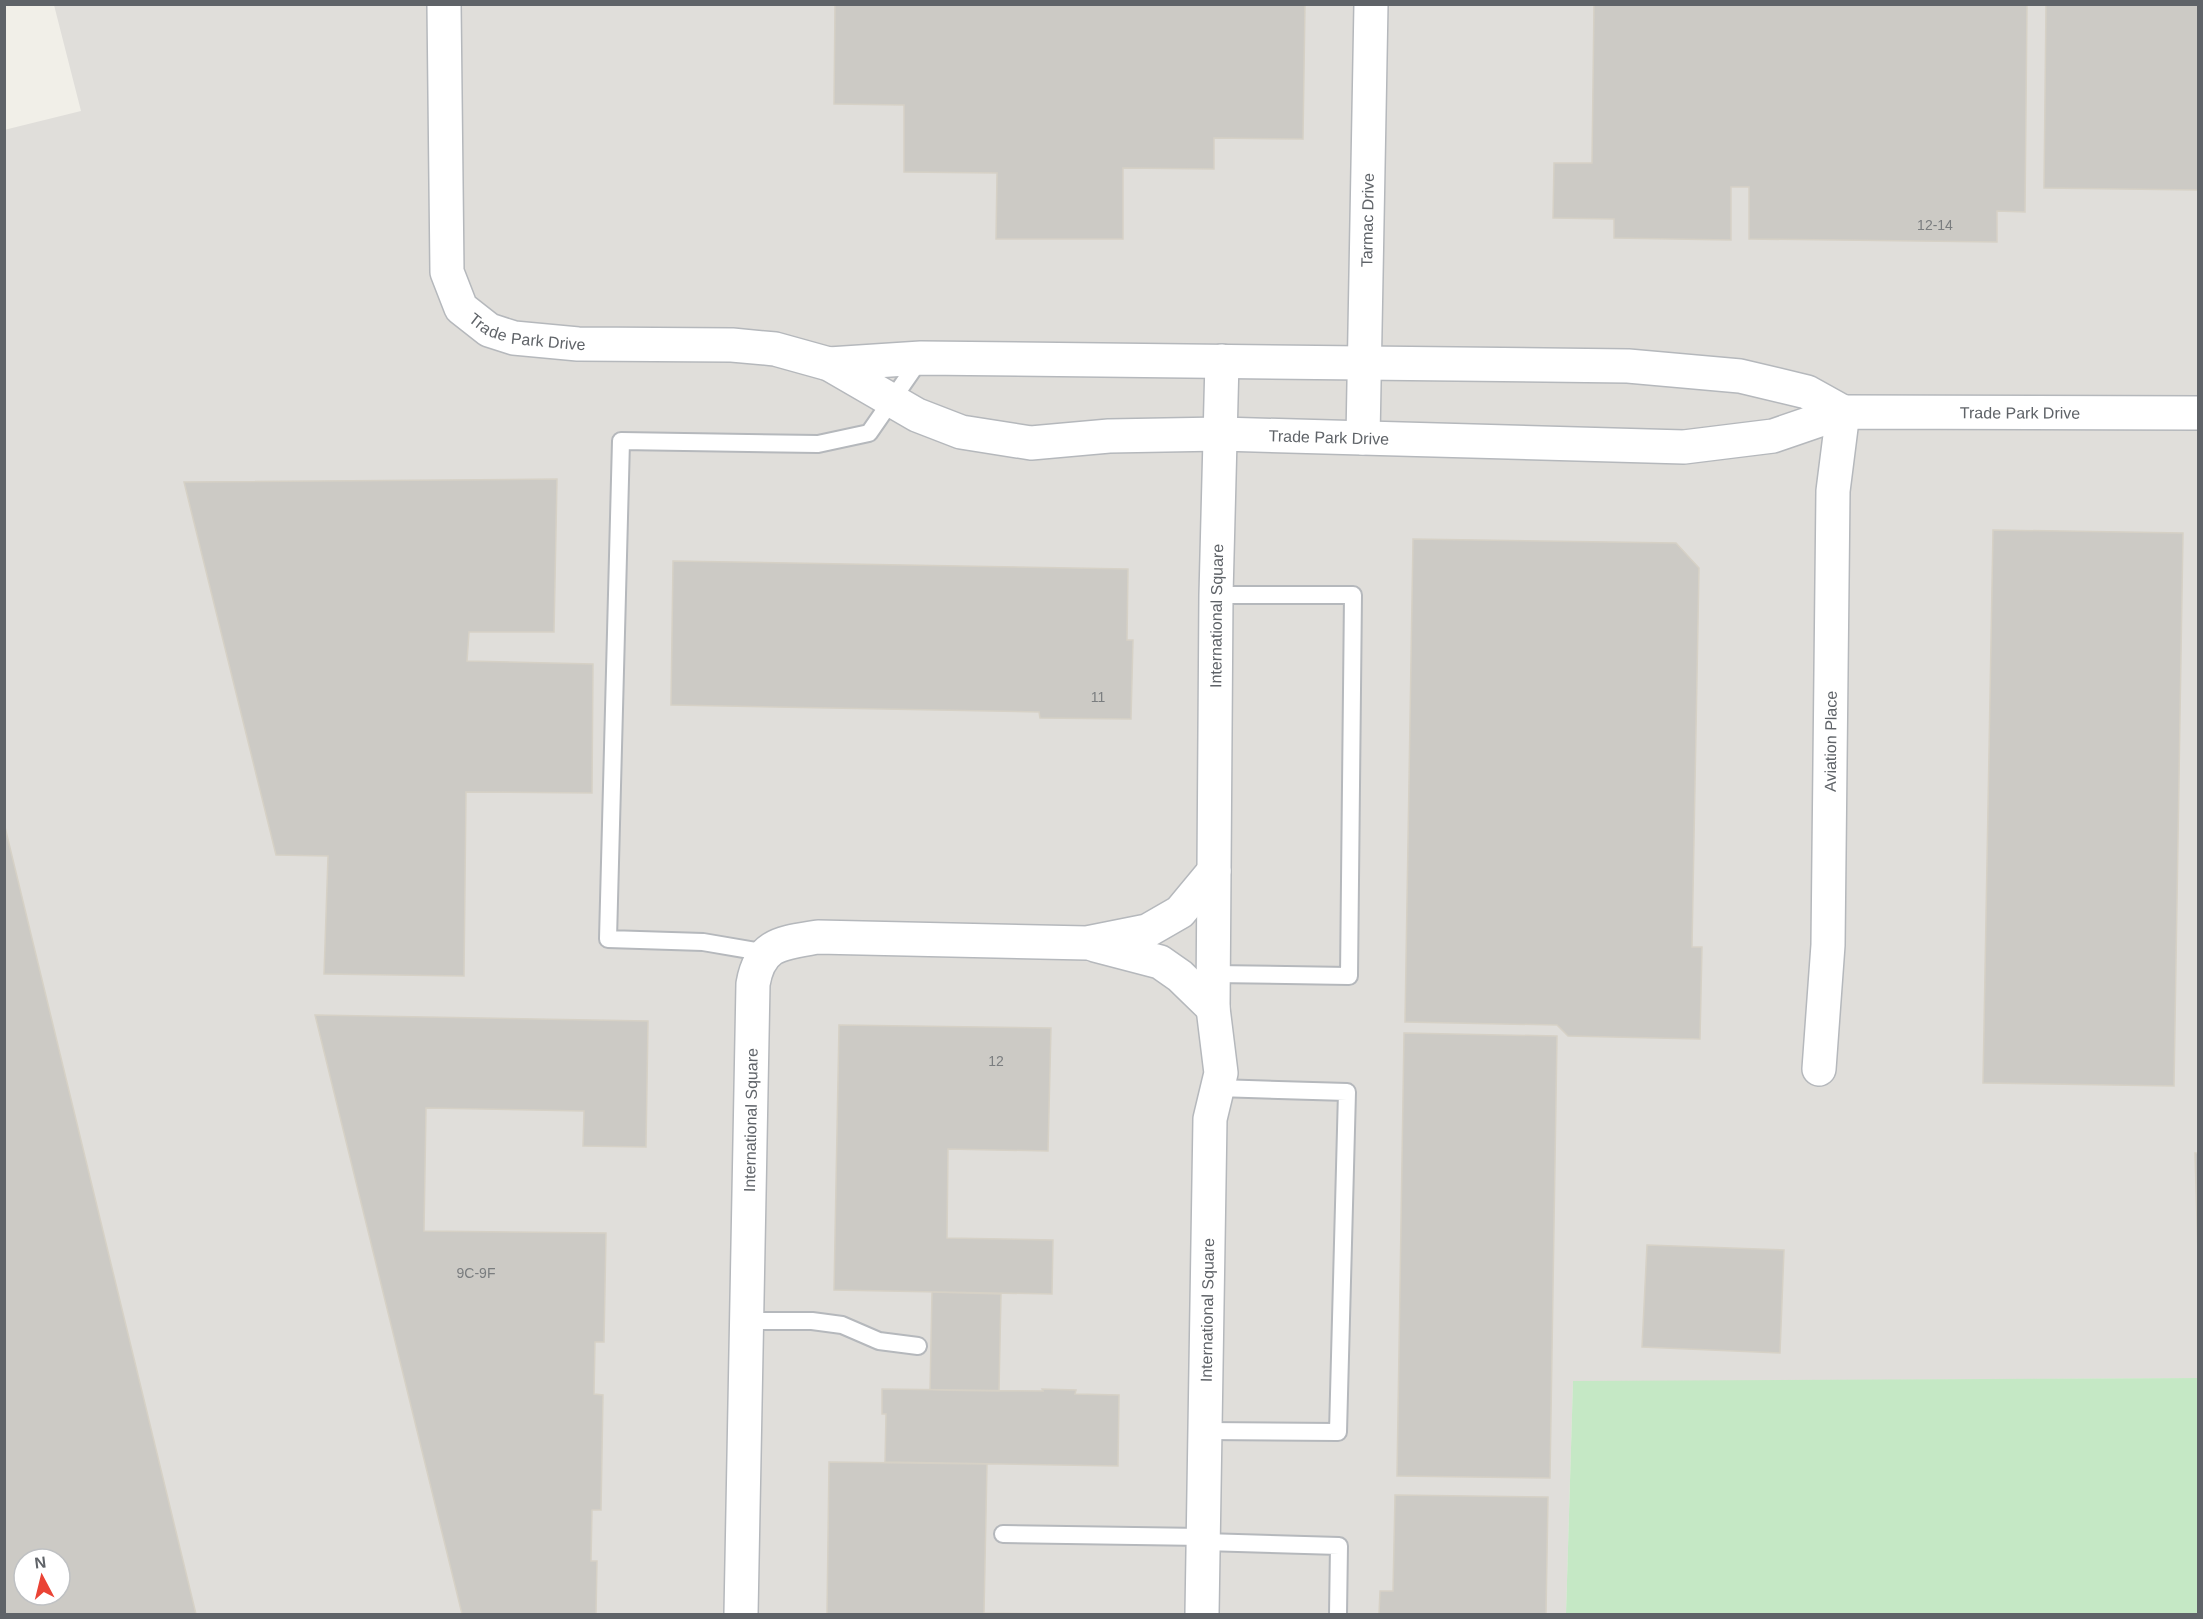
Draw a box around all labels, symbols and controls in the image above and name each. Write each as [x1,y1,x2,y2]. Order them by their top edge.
street label: Tarmac Drive [1358,173,1377,267]
house number: 12-14 [1917,217,1953,233]
street label: Trade Park Drive [466,310,586,353]
street label: Trade Park Drive [1960,404,2080,422]
street label: Trade Park Drive [1268,427,1389,448]
street label: International Square [1207,543,1226,688]
house number: 11 [1091,689,1105,705]
street label: Aviation Place [1822,691,1840,792]
street label: International Square [741,1048,761,1192]
house number: 12 [988,1053,1004,1069]
street label: International Square [1198,1238,1217,1382]
house number: 9C-9F [457,1265,495,1281]
north arrow [12,1547,72,1607]
text: N [33,1553,47,1572]

